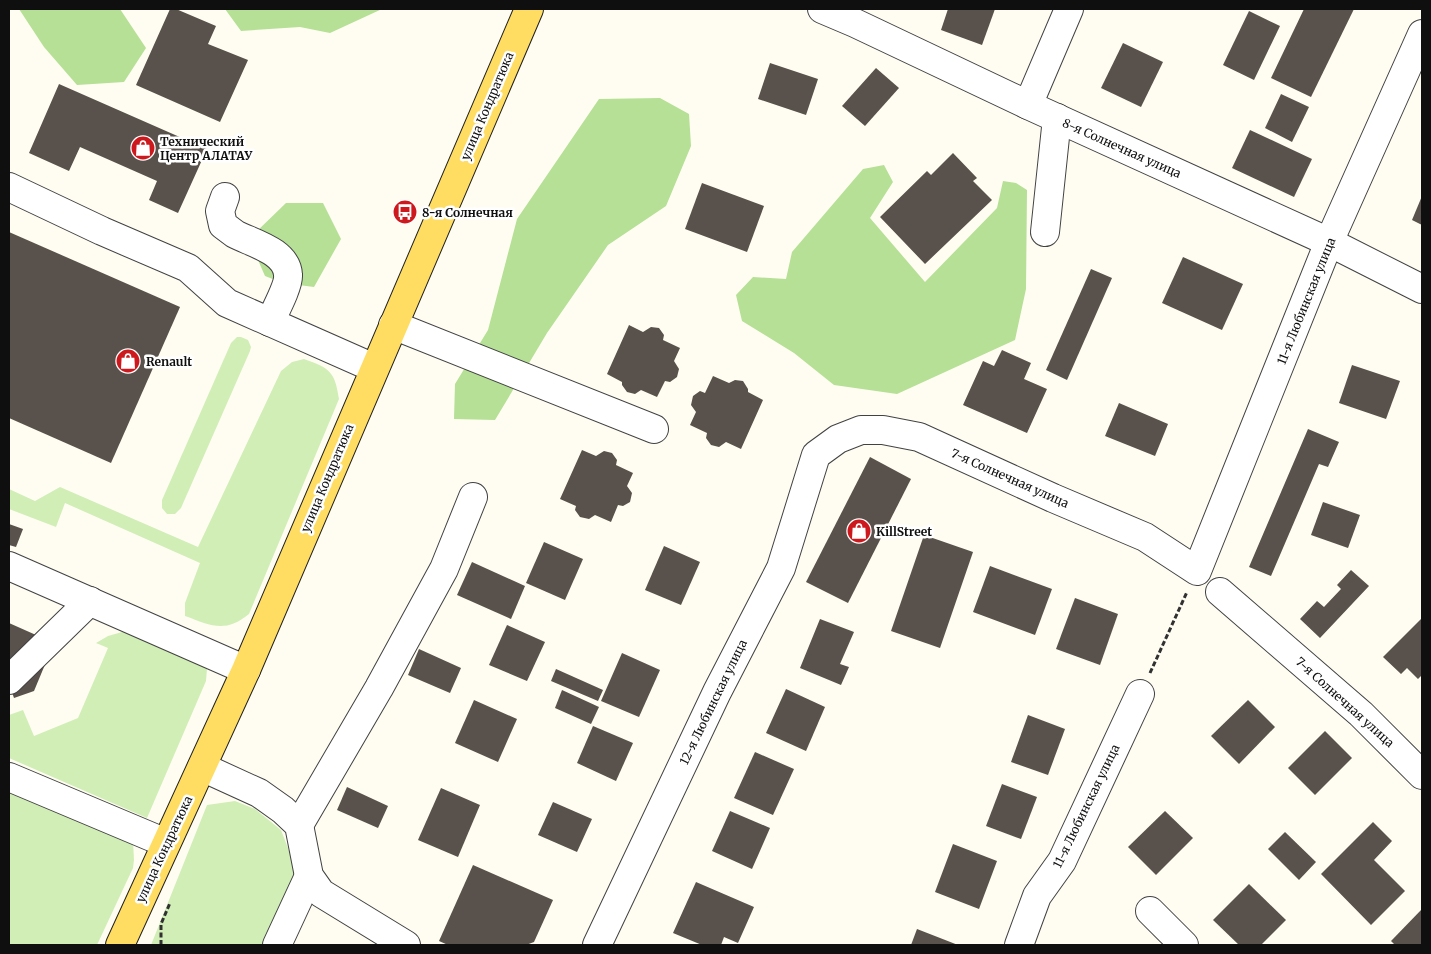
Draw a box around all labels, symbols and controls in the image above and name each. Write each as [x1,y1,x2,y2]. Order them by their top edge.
street label: улица Кондратюка [457,49,517,162]
street label: 8-я Солнечная улица [1060,115,1184,181]
place label: Технический Центр АЛАТАУ [160,134,252,163]
shop icon: Технический Центр АЛАТАУ [130,135,156,161]
bus stop icon: 8-я Солнечная [392,199,418,225]
place label: 8-я Солнечная [422,205,513,220]
street label: 11-я Любинская улица [1274,235,1339,367]
shop icon: Renault [115,348,141,374]
place label: Renault [146,354,192,369]
street label: улица Кондратюка [297,421,357,534]
street label: 7-я Солнечная улица [949,445,1072,511]
shop icon: KillStreet [846,518,872,544]
place label: KillStreet [876,524,932,539]
street label: 12-я Любинская улица [676,636,750,767]
street label: 7-я Солнечная улица [1293,654,1398,751]
street label: 11-я Любинская улица [1050,741,1123,870]
street label: улица Кондратюка [133,793,196,905]

